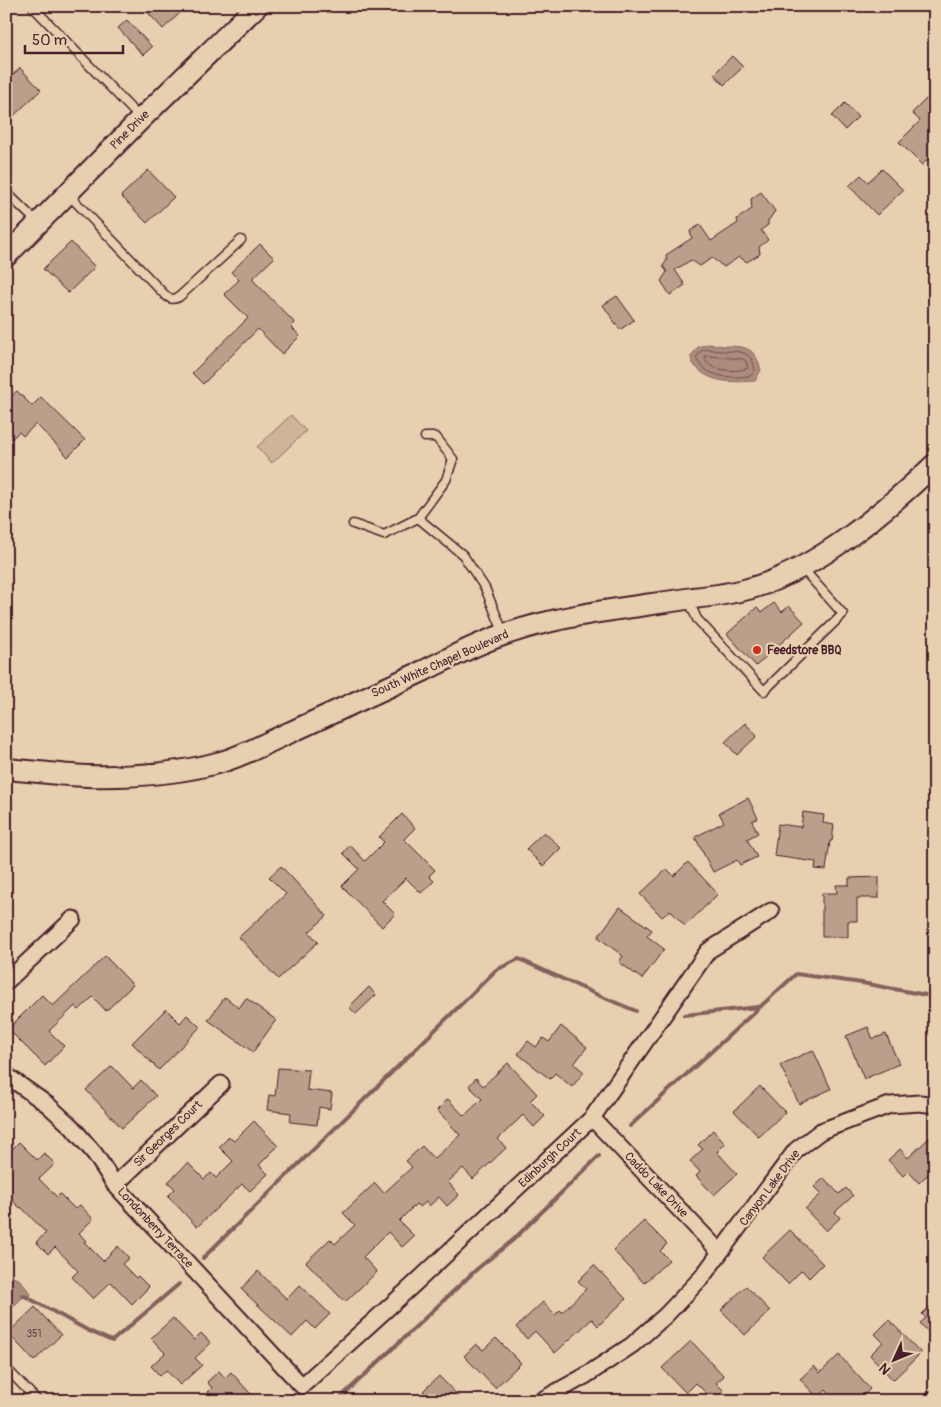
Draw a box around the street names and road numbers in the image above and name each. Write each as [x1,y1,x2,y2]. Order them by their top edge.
street label: Pine Drive [107,107,153,153]
street label: South White Chapel Boulevard [369,627,511,701]
street label: Sir Georges Court [131,1097,206,1170]
street label: Edinburgh Court [515,1125,585,1191]
street label: Canyon Lake Drive [736,1147,804,1229]
street label: Caddo Lake Drive [621,1149,691,1221]
street label: Londonberry Terrace [114,1185,196,1271]

